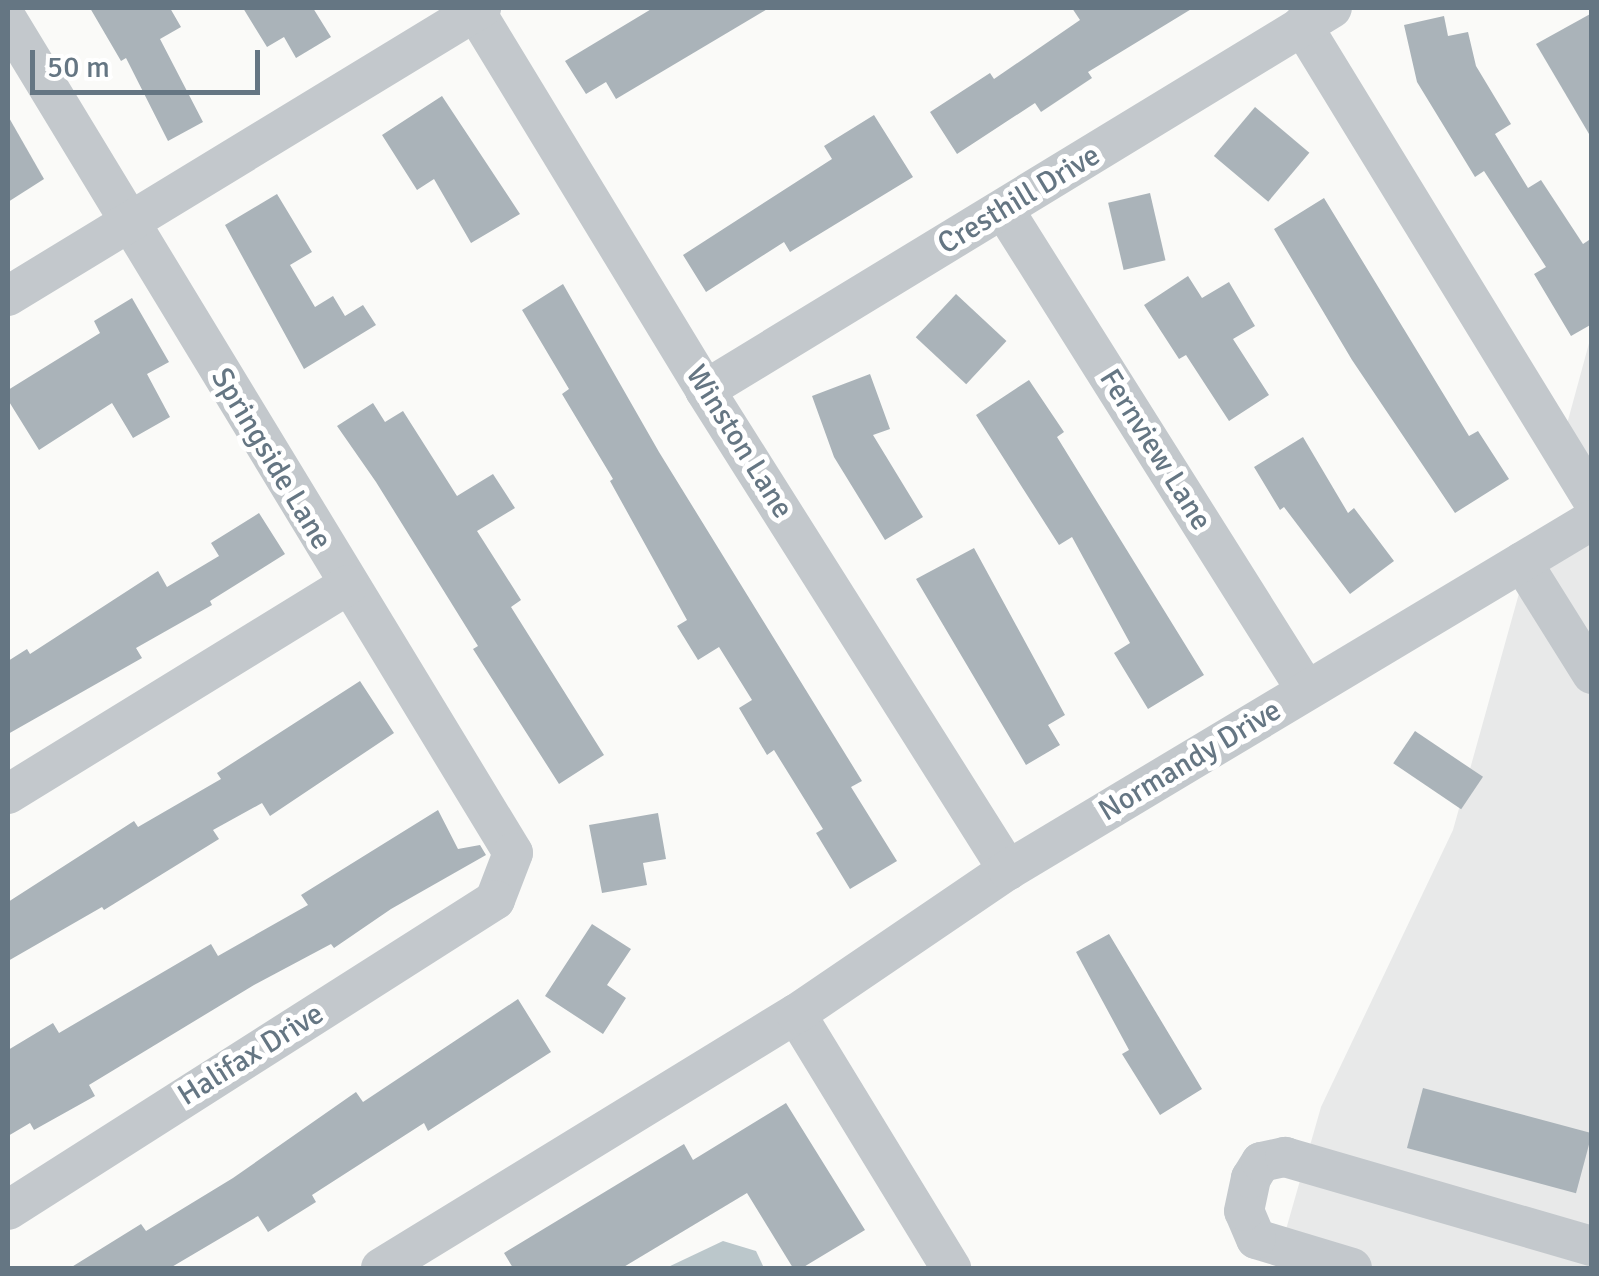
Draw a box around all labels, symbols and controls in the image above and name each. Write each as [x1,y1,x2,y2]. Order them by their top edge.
scale bar [35,30,265,92]
text: 50 m [47,49,110,86]
street label: Cresthill Drive [931,138,1107,262]
street label: Winston Lane [678,359,800,525]
street label: Springside Lane [203,362,339,556]
street label: Fernview Lane [1091,363,1219,537]
street label: Normandy Drive [1092,692,1288,830]
street label: Halifax Drive [172,996,330,1114]

